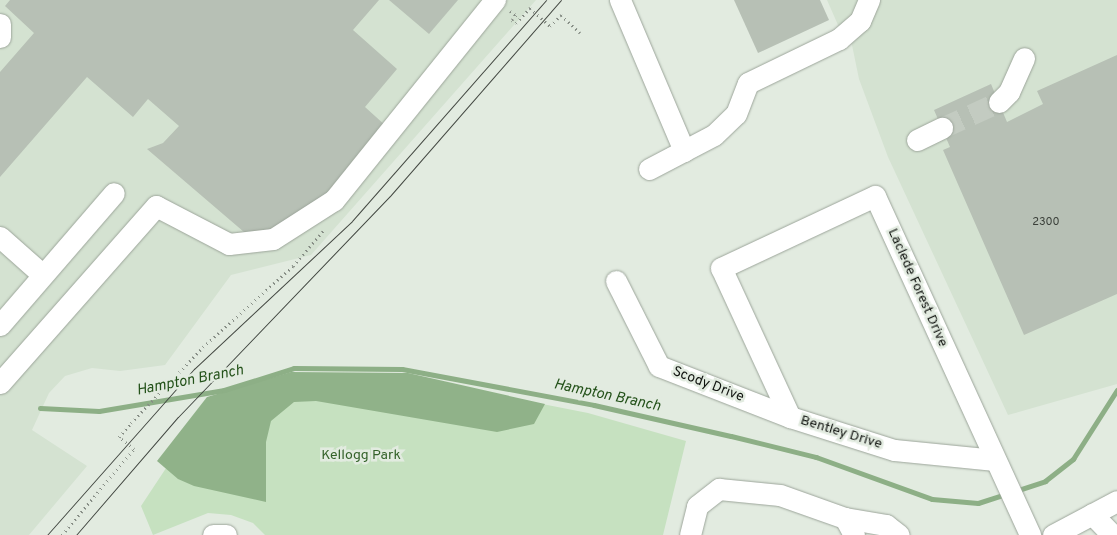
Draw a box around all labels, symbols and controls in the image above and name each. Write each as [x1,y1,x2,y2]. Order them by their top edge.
house number: 2300 [1032,215,1060,229]
street label: Laclede Forest Drive [883,226,951,350]
water label: Hampton Branch [135,362,245,400]
street label: Scody Drive [670,364,746,406]
water label: Hampton Branch [552,376,662,416]
street label: Bentley Drive [798,413,884,453]
park label: Kellogg Park [321,448,401,464]

